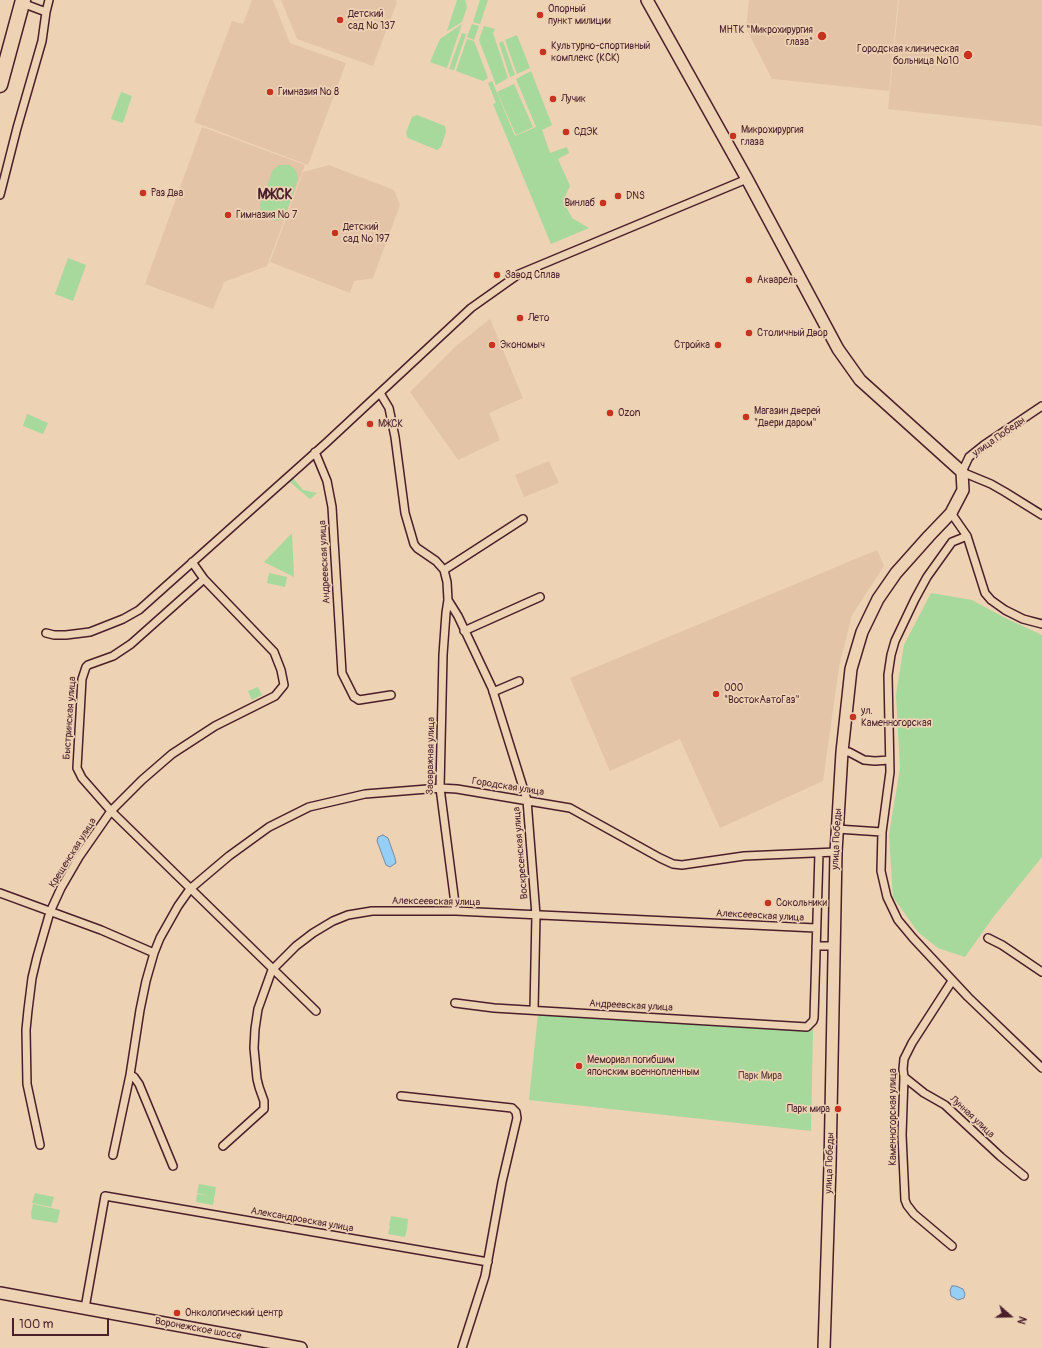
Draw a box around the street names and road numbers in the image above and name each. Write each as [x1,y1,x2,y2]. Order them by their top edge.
street label: улица Победы [970,414,1028,460]
street label: Андреевская улица [317,520,333,604]
street label: Быстринская улица [61,676,79,760]
street label: Заовражная улица [424,717,438,795]
street label: Городская улица [471,775,545,799]
street label: Воскресенская улица [511,806,531,900]
street label: улица Победы [829,808,845,870]
street label: Крещенская улица [47,816,99,890]
street label: Алексеевская улица [392,895,480,909]
street label: Алексеевская улица [716,908,804,924]
street label: Андреевская улица [589,998,673,1014]
street label: Каменногорская улица [887,1068,899,1166]
street label: Лунная улица [947,1093,997,1141]
street label: улица Победы [823,1132,837,1194]
street label: Александровская улица [250,1205,354,1235]
street label: Воронежское шоссе [154,1315,242,1343]

